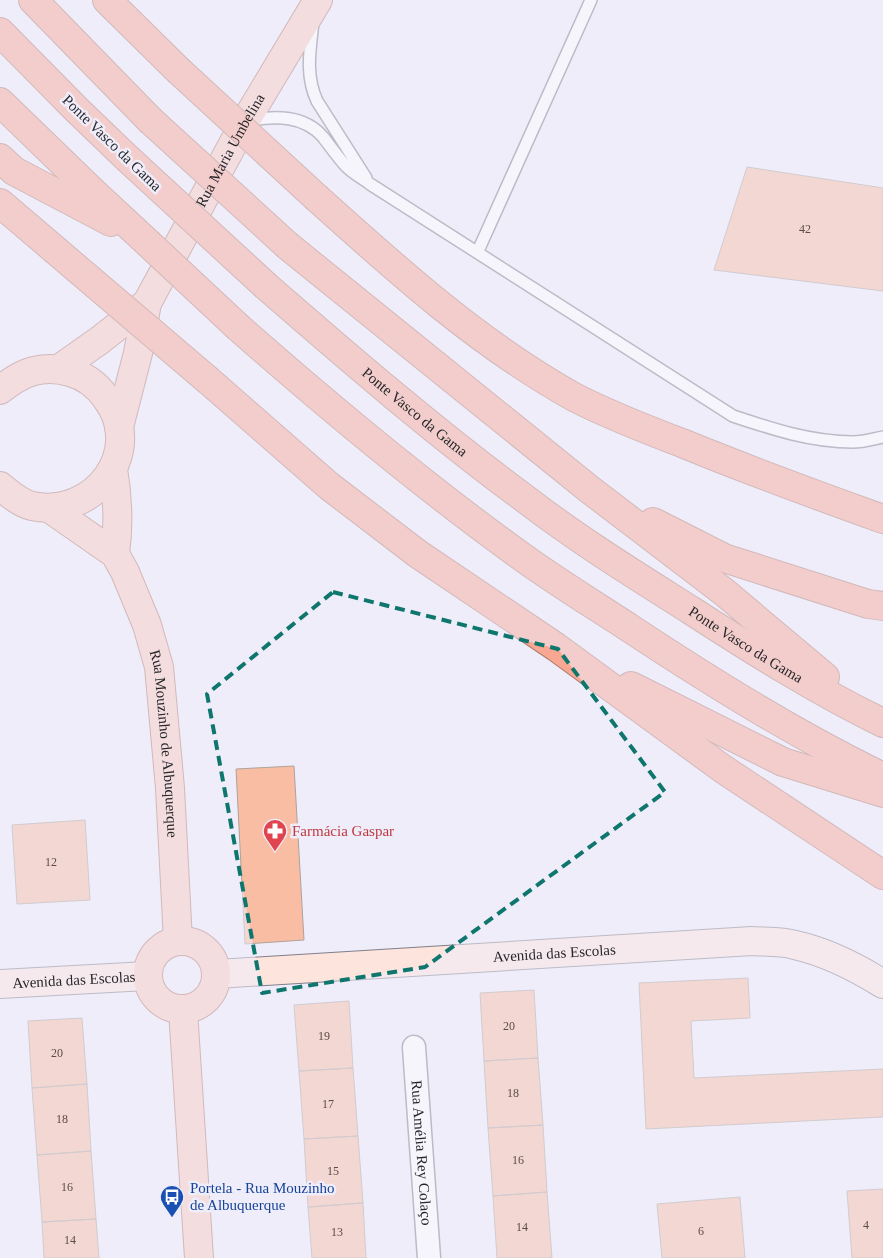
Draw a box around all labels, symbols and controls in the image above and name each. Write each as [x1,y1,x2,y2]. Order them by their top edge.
street label: Rua Maria Umbelina [193,91,268,210]
street label: Ponte Vasco da Gama [59,92,165,194]
house number: 42 [799,222,811,236]
street label: Ponte Vasco da Gama [359,364,471,460]
street label: Ponte Vasco da Gama [686,603,806,686]
street label: Rua Mouzinho de Albuquerque [146,648,181,838]
pharmacy icon: Farmácia Gaspar [262,818,288,852]
place label: Farmácia Gaspar [292,823,394,839]
house number: 12 [45,855,57,869]
street label: Avenida das Escolas [492,941,616,965]
street label: Avenida das Escolas [12,969,136,991]
house number: 20 [503,1019,515,1033]
house number: 19 [318,1029,330,1043]
house number: 20 [51,1046,63,1060]
street label: Rua Amélia Rey Colaço [408,1080,435,1226]
house number: 18 [507,1086,519,1100]
house number: 17 [322,1097,334,1111]
house number: 18 [56,1112,68,1126]
house number: 16 [512,1153,524,1167]
house number: 15 [327,1164,339,1178]
house number: 16 [61,1180,73,1194]
place label: Portela - Rua Mouzinho de Albuquerque [190,1180,335,1213]
bus stop icon: Portela - Rua Mouzinho de Albuquerque [159,1184,185,1218]
house number: 4 [863,1218,869,1232]
house number: 14 [516,1220,528,1234]
house number: 6 [698,1224,704,1238]
house number: 13 [331,1225,343,1239]
house number: 14 [64,1233,76,1247]

